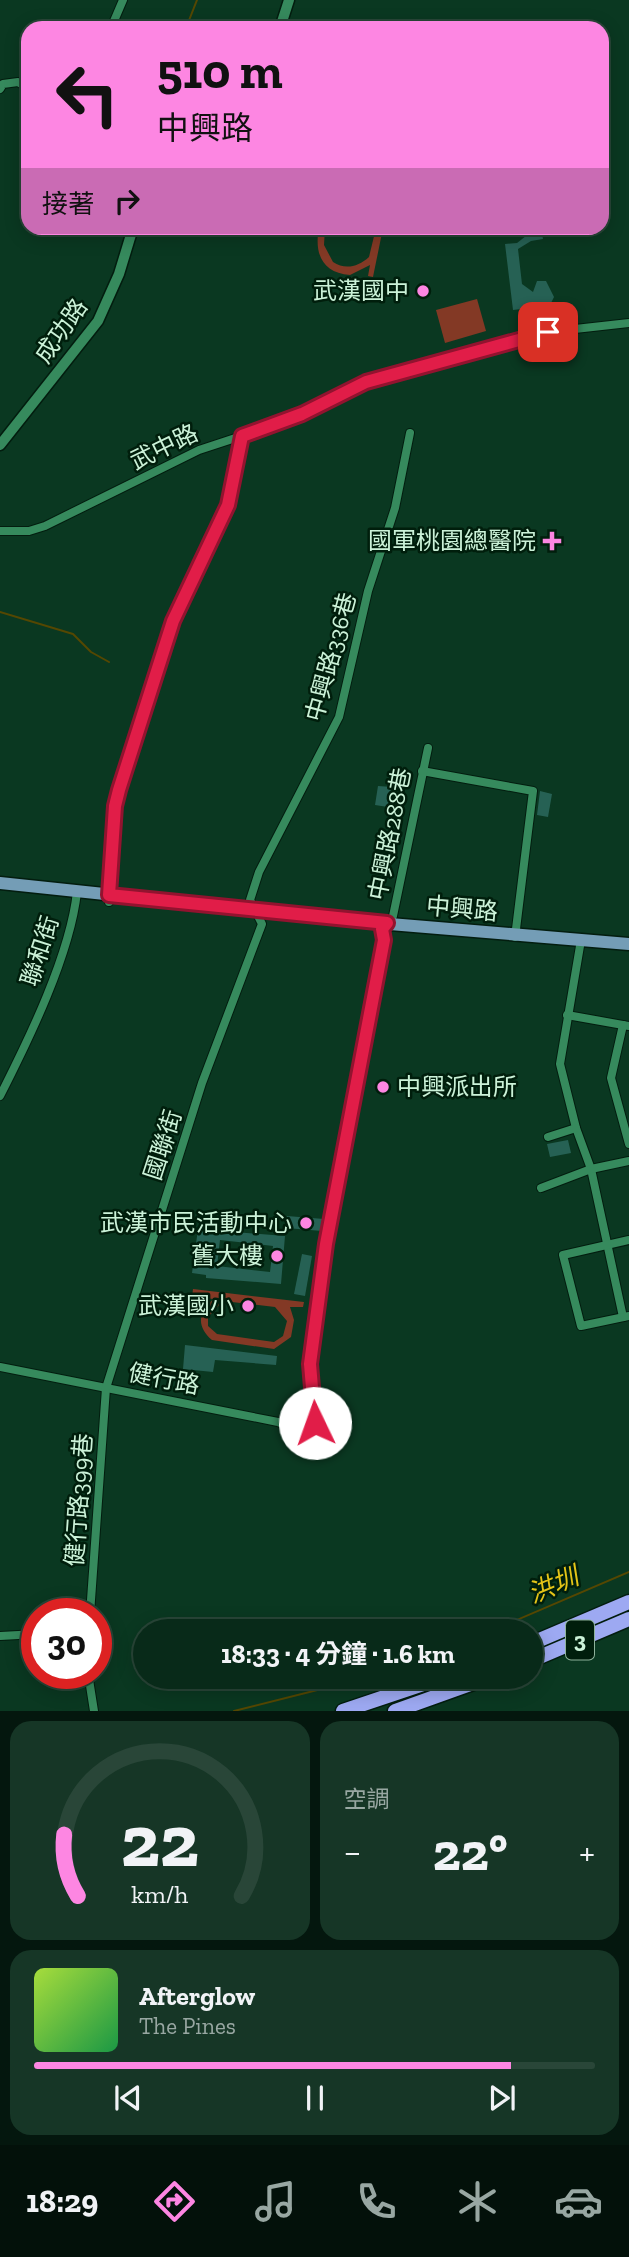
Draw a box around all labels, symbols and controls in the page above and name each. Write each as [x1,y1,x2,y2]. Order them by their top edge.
text: 510 m [157,42,283,101]
icon: left [42,49,133,140]
text: 中興路 [157,109,253,147]
icon: right [108,182,146,220]
text: 接著 [42,188,94,220]
place label: 武漢國中 [313,276,409,305]
marker: 武漢國中 [415,283,431,299]
street label: 成功路 [28,293,93,369]
pin [518,302,578,362]
icon: arrive [529,313,567,351]
street label: 武中路 [125,418,202,475]
place label: 國軍桃園總醫院 [368,526,536,555]
marker: 國軍桃園總醫院 [542,531,562,551]
street label: 中興路336巷 [299,589,362,724]
street label: 中興路288巷 [362,765,417,903]
street label: 中興路 [425,891,499,926]
street label: 聯和街 [15,912,64,990]
place label: 中興派出所 [397,1072,517,1101]
marker: 中興派出所 [375,1079,391,1095]
street label: 國聯街 [138,1106,187,1184]
place label: 武漢市民活動中心 [100,1208,292,1237]
marker: 武漢市民活動中心 [298,1215,314,1231]
place label: 舊大樓 [191,1241,263,1270]
marker: 舊大樓 [269,1248,285,1264]
place label: 武漢國小 [138,1291,234,1320]
marker: 武漢國小 [240,1298,256,1314]
street label: 健行路 [126,1357,202,1400]
position arrow [278,1386,352,1460]
street label: 健行路399巷 [59,1432,98,1567]
water label: 洪圳 [523,1559,587,1610]
speed limit sign: 30 [21,1598,112,1689]
road number: 3 [566,1620,594,1660]
text: 18:33 · 4 分鐘 · 1.6 km [221,1638,455,1670]
text: 空調 [344,1785,390,1813]
text: 22 [121,1798,199,1886]
text: 22° [433,1821,508,1883]
text: − [344,1829,361,1875]
text: + [579,1829,595,1875]
text: km/h [131,1879,188,1909]
text: Afterglow [139,1980,255,2012]
text: The Pines [139,2012,236,2040]
icon: previous [109,2079,147,2117]
icon: pause [296,2079,334,2117]
icon: next [483,2079,521,2117]
icon: directions [150,2177,199,2226]
icon: music [251,2177,300,2226]
icon: phone [352,2177,401,2226]
icon: climate [453,2177,502,2226]
icon: car [554,2177,603,2226]
text: 18:29 [26,2182,98,2220]

